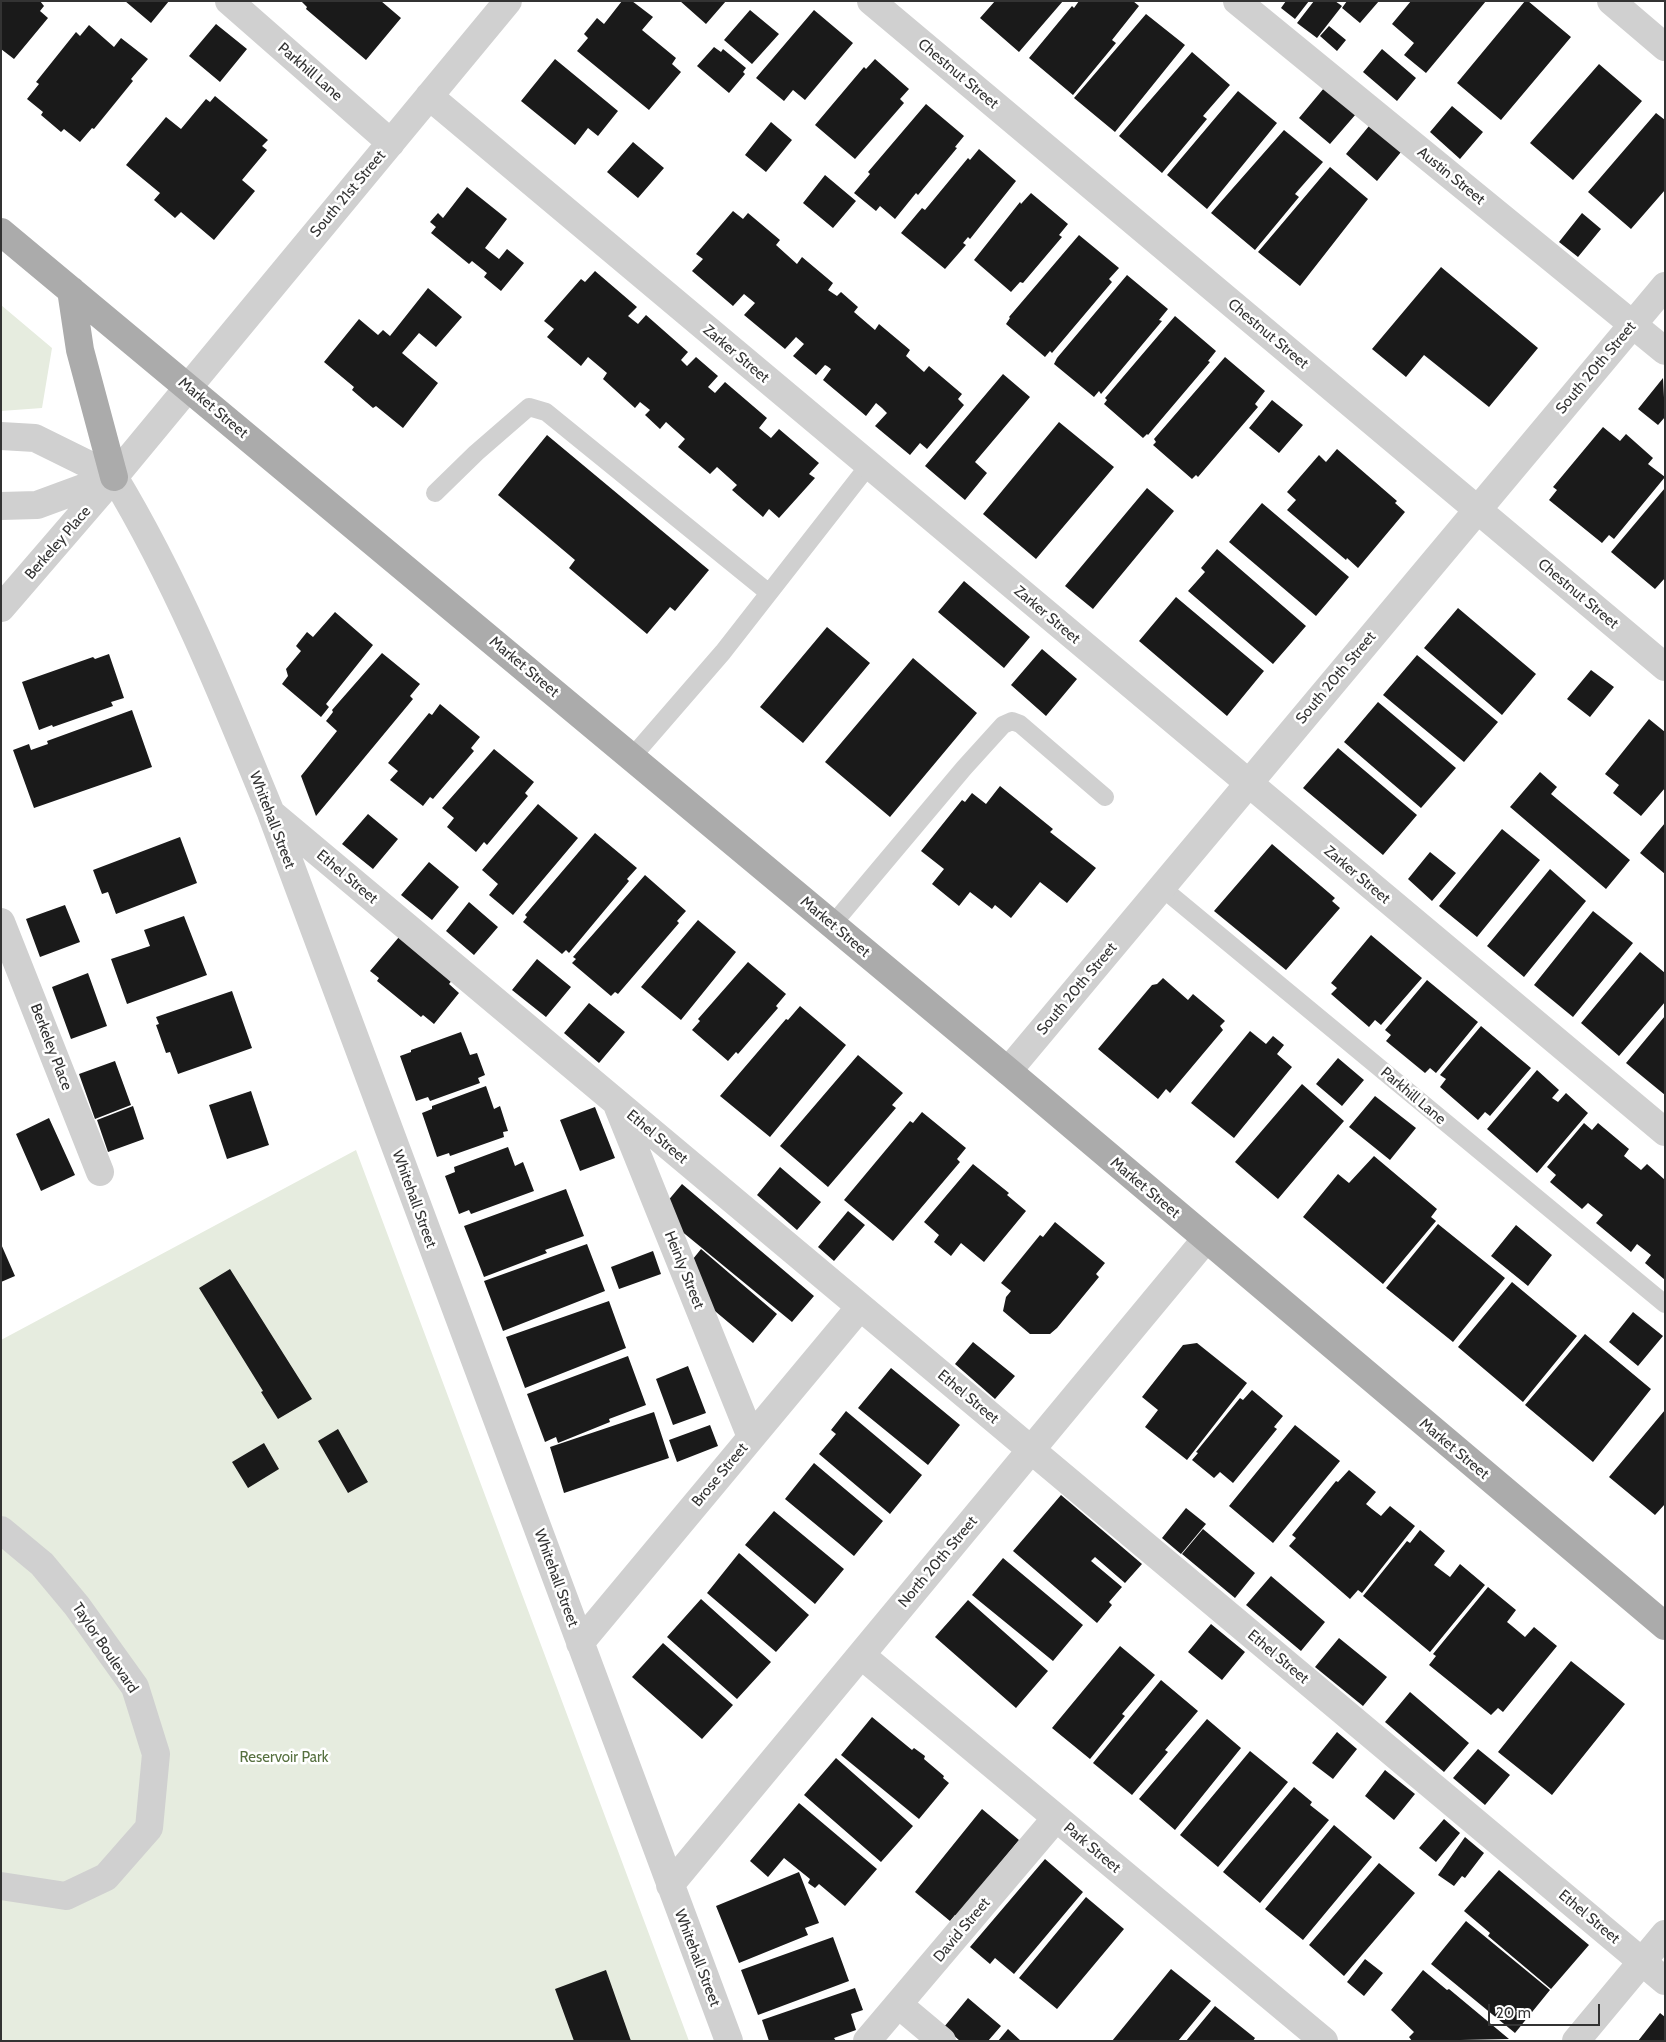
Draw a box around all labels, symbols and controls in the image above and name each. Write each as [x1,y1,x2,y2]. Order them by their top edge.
street label: Chestnut Street [914,35,1002,113]
street label: Parkhill Lane [274,39,346,105]
street label: Austin Street [1414,143,1488,209]
street label: South 21st Street [307,147,389,241]
street label: Chestnut Street [1224,295,1312,373]
street label: South 20th Street [1552,318,1640,418]
street label: Zarker Street [699,321,773,387]
street label: Market Street [175,374,251,442]
street label: Berkeley Place [21,503,95,583]
street label: Chestnut Street [1534,555,1622,633]
street label: Zarker Street [1010,582,1084,648]
street label: South 20th Street [1292,628,1380,728]
street label: Market Street [486,633,562,701]
street label: Whitehall Street [245,769,299,871]
street label: Zarker Street [1320,842,1394,908]
street label: Ethel Street [313,846,381,908]
street label: Market Street [797,893,873,961]
street label: South 20th Street [1033,939,1121,1039]
street label: Berkeley Place [26,1001,76,1093]
street label: Parkhill Lane [1377,1064,1449,1128]
street label: Ethel Street [623,1106,691,1168]
street label: Whitehall Street [388,1148,440,1250]
street label: Market Street [1107,1154,1183,1222]
street label: Heinly Street [660,1228,708,1312]
street label: Ethel Street [934,1366,1002,1428]
street label: Market Street [1416,1415,1492,1483]
street label: Brose Street [688,1440,752,1510]
street label: North 20th Street [895,1513,981,1611]
street label: Whitehall Street [530,1527,582,1629]
street label: Taylor Boulevard [68,1599,142,1697]
street label: Ethel Street [1244,1626,1312,1688]
park label: Reservoir Park [240,1749,328,1767]
street label: Park Street [1060,1819,1124,1877]
street label: Ethel Street [1555,1886,1623,1948]
street label: David Street [930,1894,994,1966]
street label: Whitehall Street [670,1907,724,2009]
scale bar [1491,1994,1604,2026]
text: 20 m [1496,2004,1531,2022]

